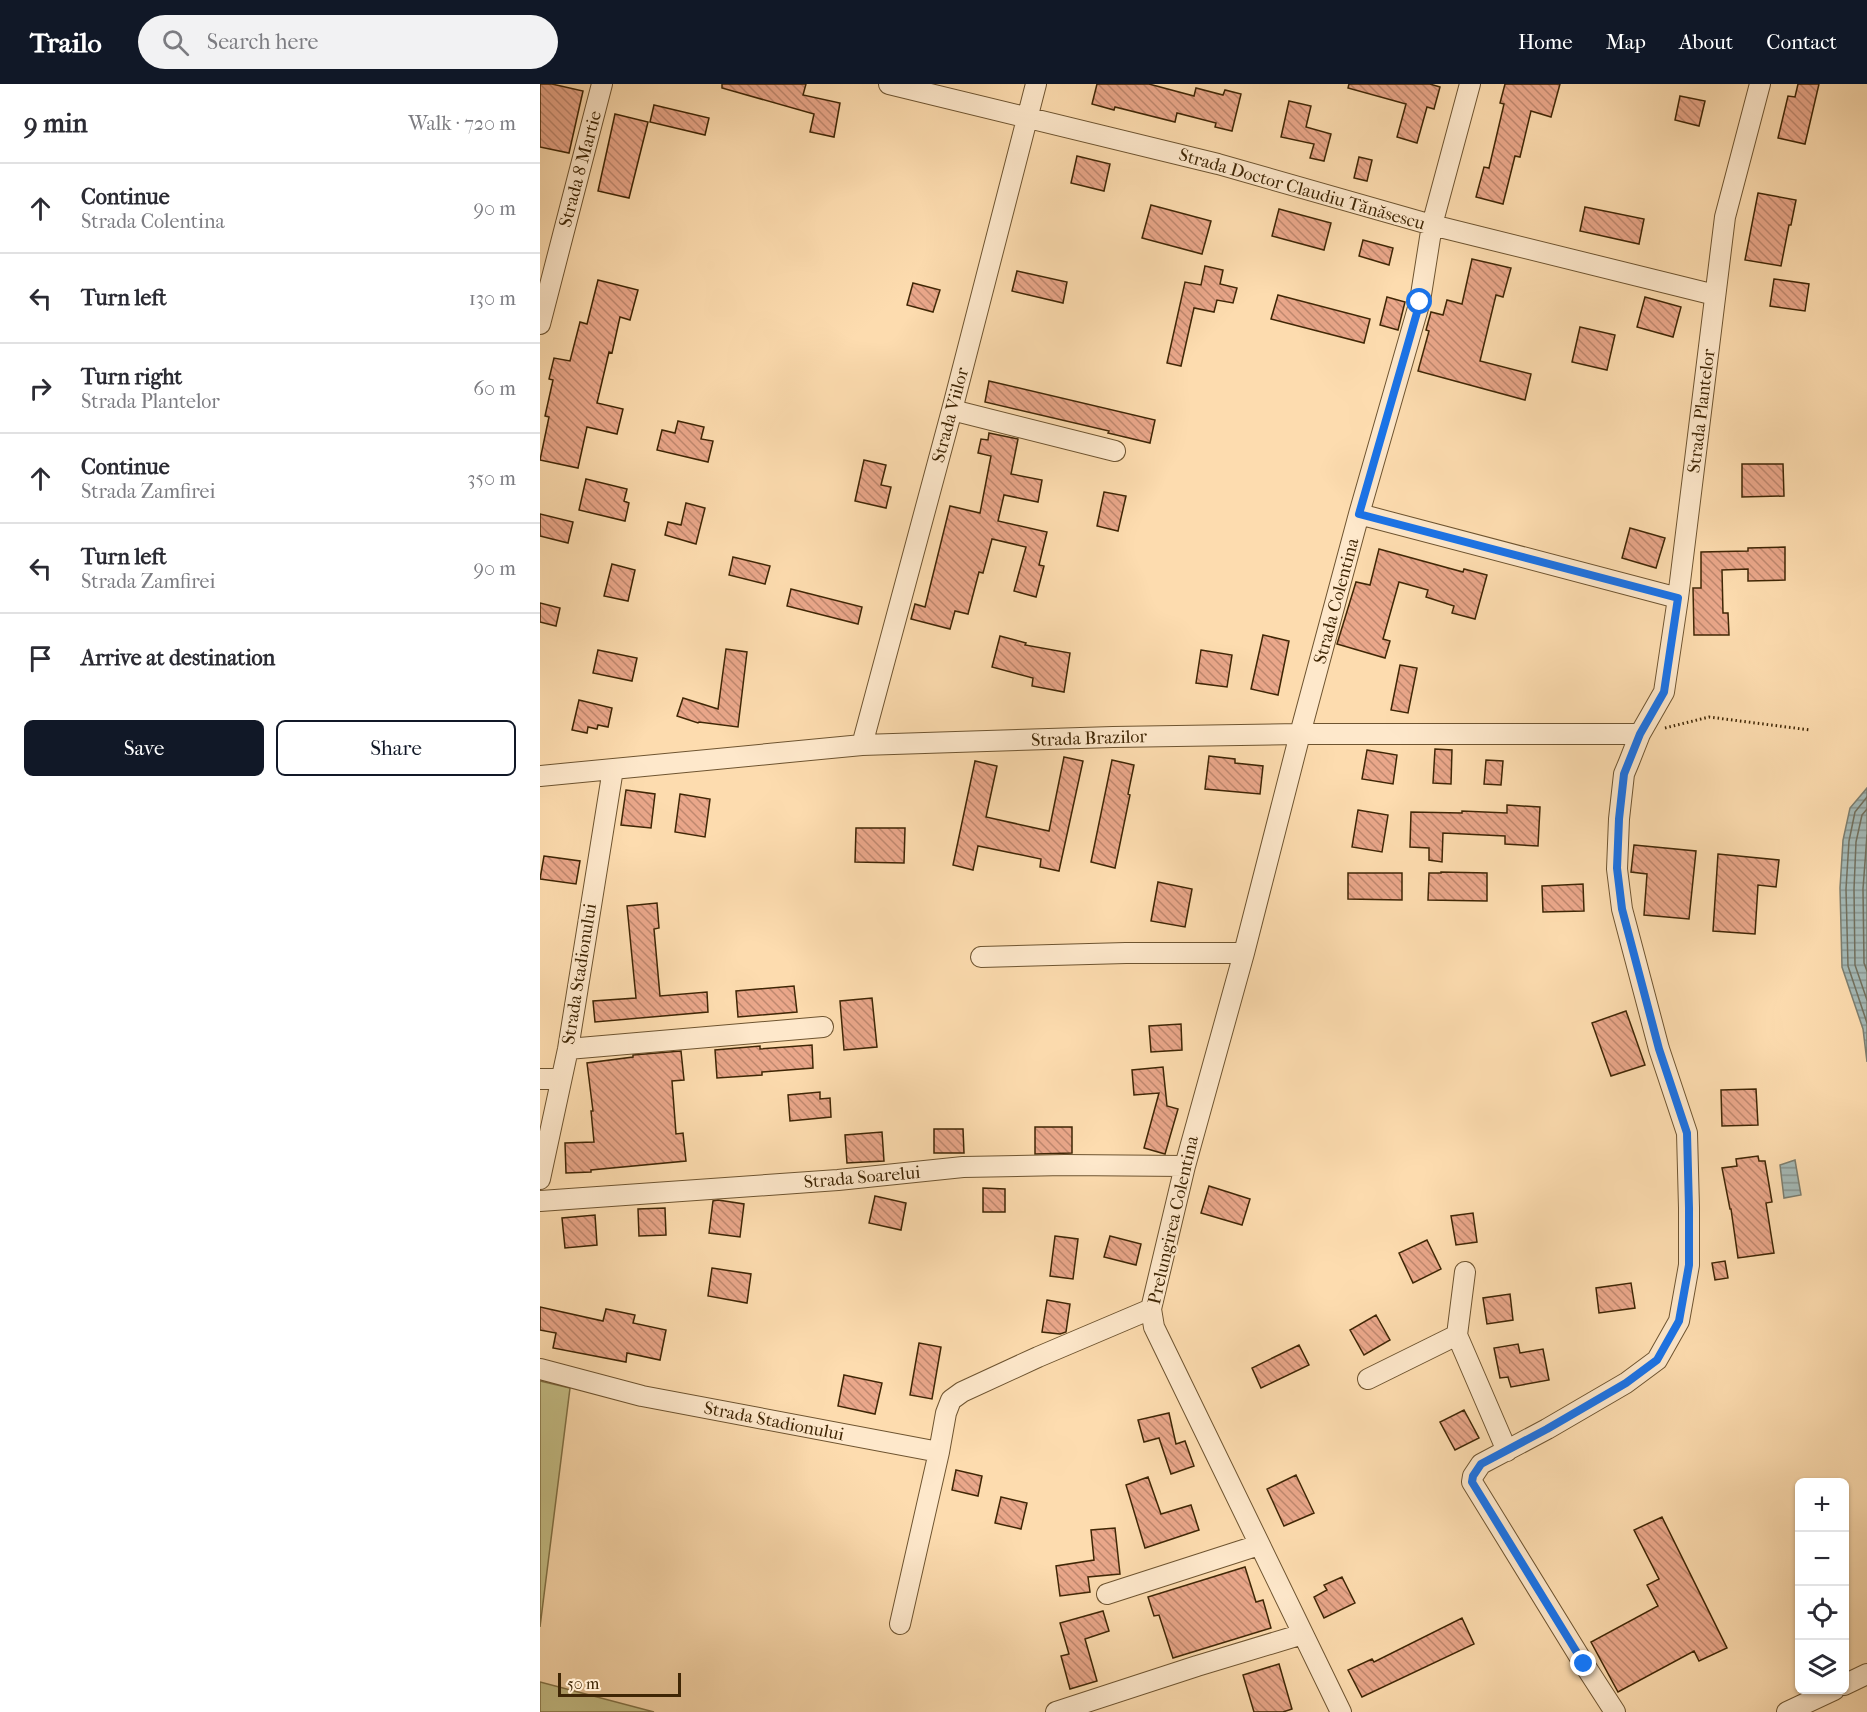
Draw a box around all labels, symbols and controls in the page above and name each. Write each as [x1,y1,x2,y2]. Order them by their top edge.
search box [138,15,558,69]
text: Trailo [30,26,102,59]
icon: search [159,26,192,59]
text: Search here [207,29,318,55]
text: Home [1518,30,1573,54]
text: Map [1606,30,1646,54]
text: About [1679,30,1733,54]
text: Contact [1766,30,1837,54]
text: 9 min [24,108,88,139]
street label: Strada 8 Martie [555,109,606,230]
text: Walk · 720 m [408,112,516,135]
street label: Strada Doctor Claudiu Tănăsescu [1176,144,1427,235]
text: Continue [81,184,170,210]
icon: ahead [24,192,57,225]
text: 90 m [474,197,516,220]
text: Strada Colentina [81,210,225,233]
icon: left [24,282,57,315]
text: Turn left [81,285,167,311]
text: 130 m [469,287,516,310]
route start [1406,288,1432,314]
street label: Strada Plantelor [1683,347,1720,474]
text: Turn right [81,364,182,390]
street label: Strada Viilor [928,365,973,465]
icon: right [24,372,57,405]
text: 60 m [473,377,516,400]
text: Strada Plantelor [81,390,220,413]
text: Continue [81,454,170,480]
icon: ahead [24,462,57,495]
text: 350 m [467,467,516,490]
text: Strada Zamfirei [81,480,215,503]
street label: Strada Colentina [1310,535,1364,666]
text: Turn left [81,544,167,570]
icon: left [24,552,57,585]
text: 90 m [474,557,516,580]
text: Strada Zamfirei [81,570,215,593]
icon: arrive [24,642,57,675]
text: Arrive at destination [81,645,275,671]
button: Save [24,720,264,776]
button: Share [276,720,516,776]
street label: Strada Brazilor [1031,726,1148,751]
street label: Strada Stadionului [558,901,601,1046]
street label: Prelungirea Colentina [1144,1133,1203,1306]
street label: Strada Soarelui [803,1162,922,1193]
street label: Strada Stadionului [702,1398,847,1446]
map controls [1795,1478,1849,1694]
button: + [1795,1478,1849,1532]
button: − [1795,1532,1849,1586]
button: locate [1795,1586,1849,1640]
button: layers [1795,1640,1849,1694]
route end [1570,1650,1596,1676]
scale bar [558,1670,681,1698]
text: 50 m [567,1674,599,1693]

